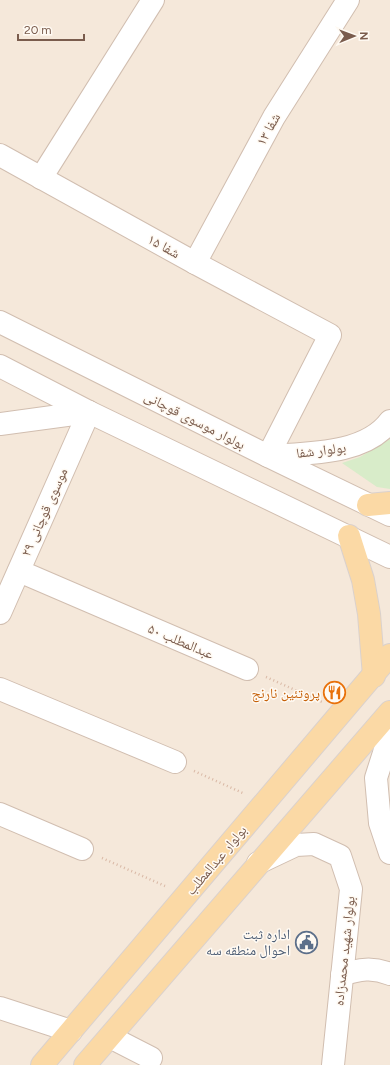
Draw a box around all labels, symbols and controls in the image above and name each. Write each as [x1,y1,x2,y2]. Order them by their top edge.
scale bar [18,16,84,42]
north arrow [334,16,374,56]
text: 20 m [24,23,52,37]
text: N [357,31,370,40]
street label: شفا ۱۳ [253,110,284,148]
street label: شفا ۱۵ [145,231,183,262]
street label: بولوار موسوی قوچانی [141,388,248,453]
street label: بولوار شفا [295,439,347,462]
street label: موسوی قوچانی ۲۹ [17,465,72,559]
street label: عبدالمطلب ۵۰ [145,620,216,663]
restaurant icon: پروتئین نارنج [322,680,348,706]
place label: پروتئین نارنج [251,685,320,703]
street label: بولوار عبدالمطلب [182,822,251,899]
street label: بولوار شهید محمدزاده [330,895,359,1007]
place label: اداره ثبت احوال منطقه سه [206,926,290,959]
public building icon: اداره ثبت احوال منطقه سه [293,929,319,955]

